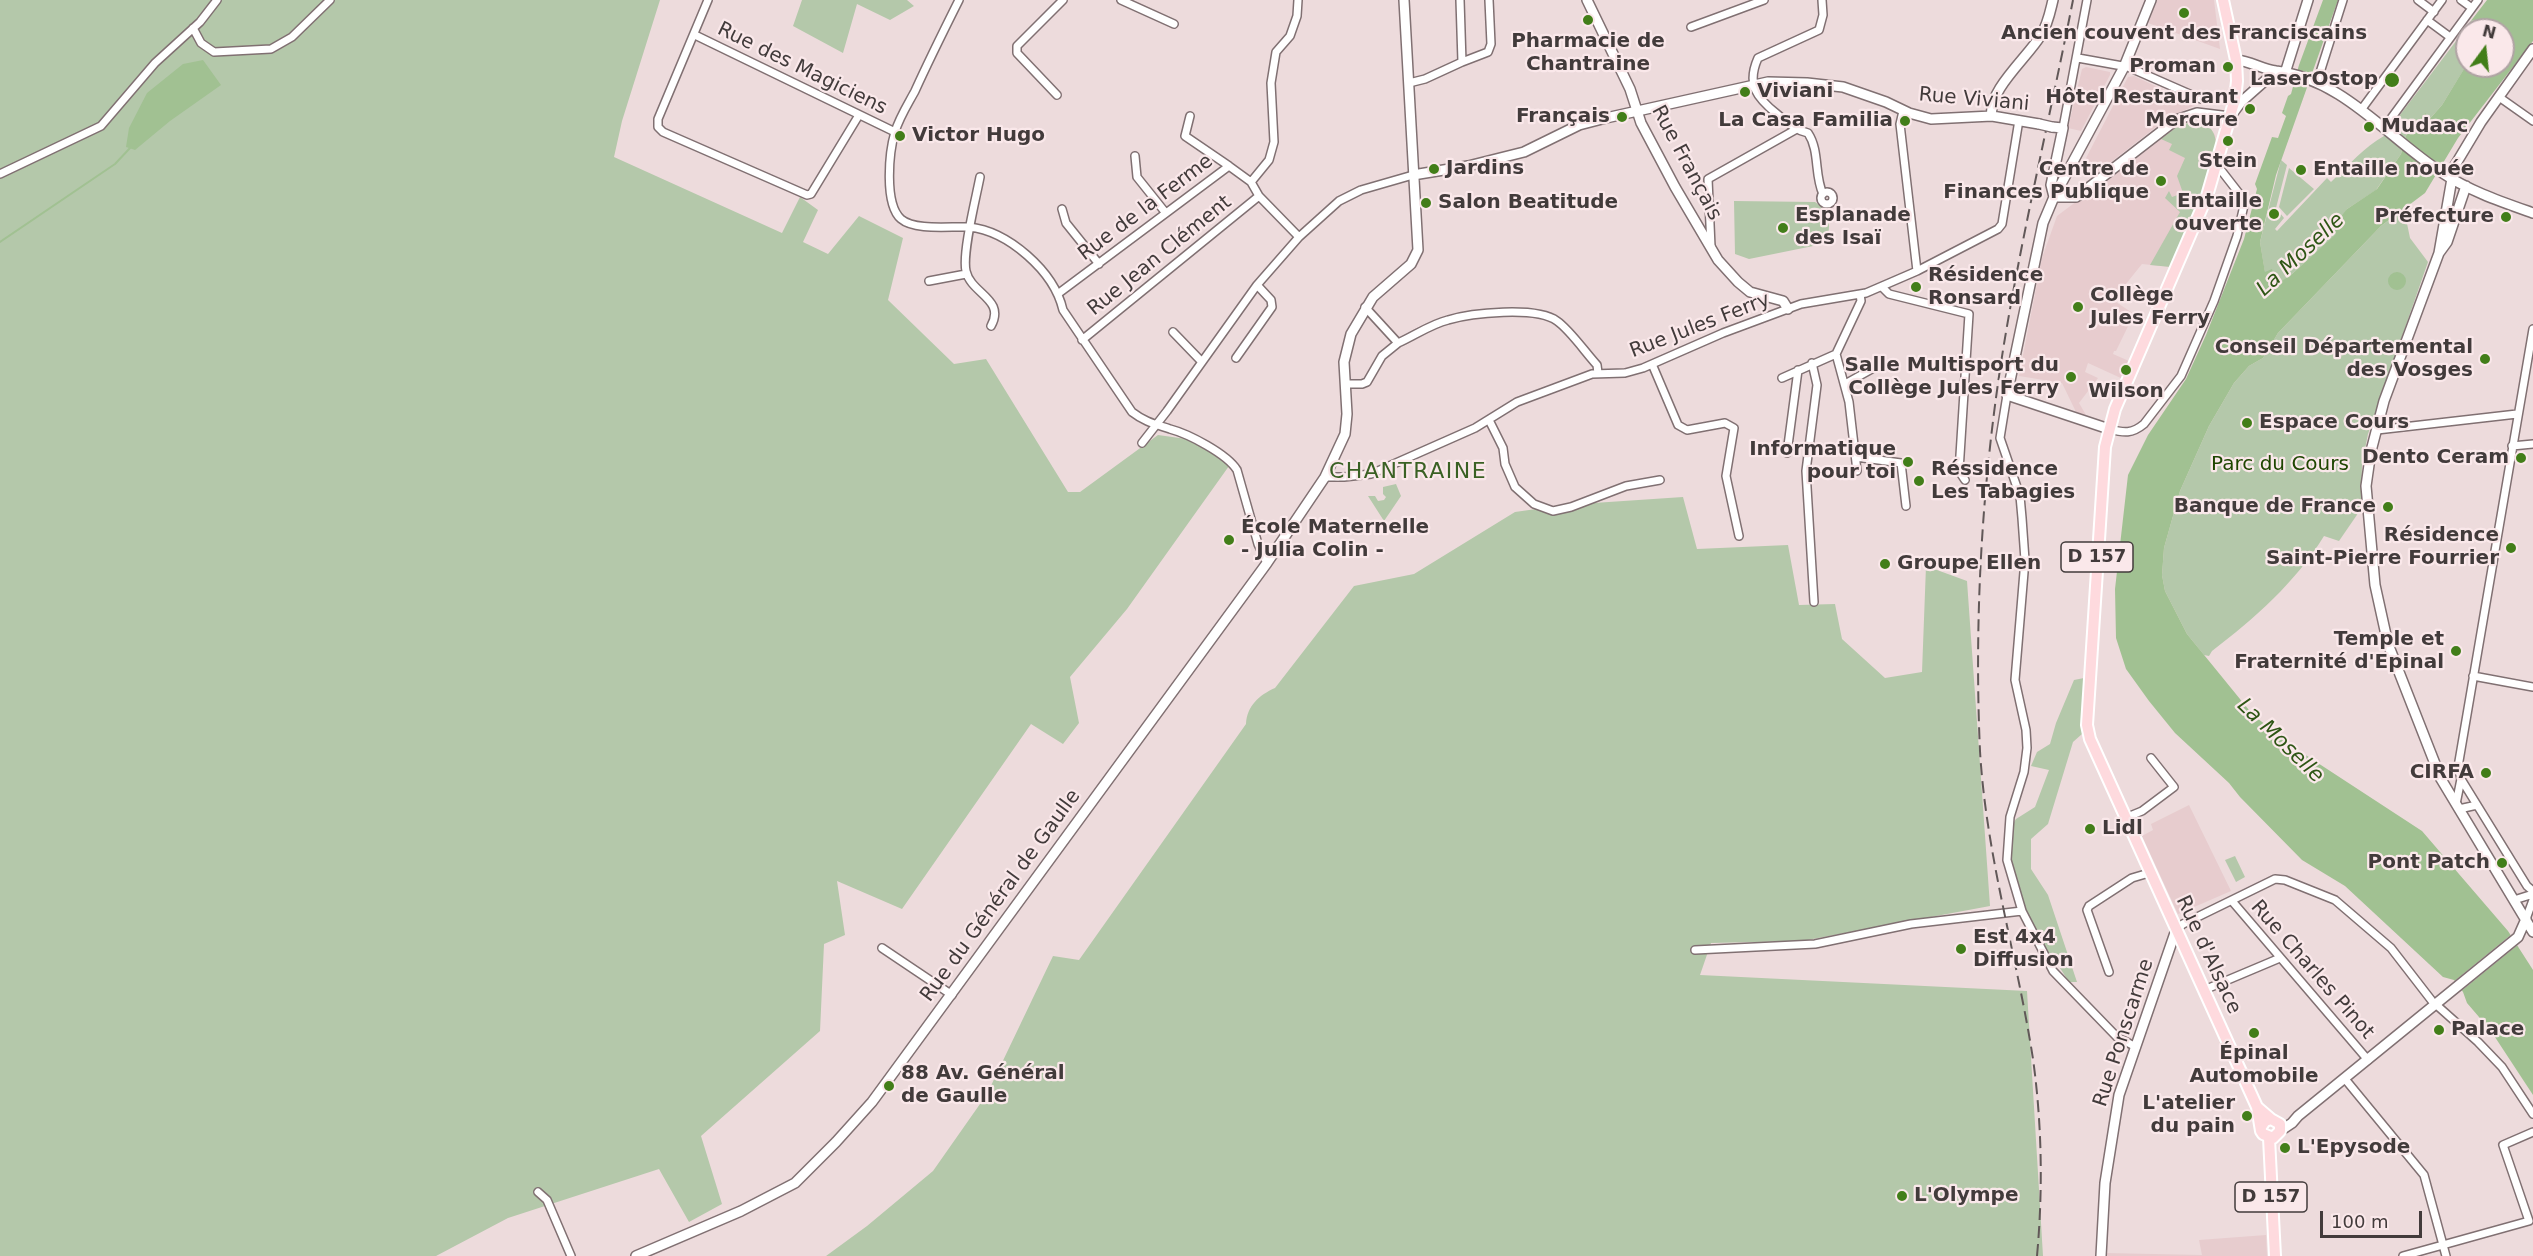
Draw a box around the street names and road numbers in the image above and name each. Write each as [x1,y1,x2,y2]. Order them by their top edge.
street label: Rue des Magiciens [713,17,891,121]
street label: Rue Viviani [1918,83,2030,117]
street label: Rue Français [1646,101,1726,225]
street label: Rue de la Ferme [1074,150,1218,266]
street label: Rue Jean Clément [1083,191,1237,321]
street label: Rue Jules Ferry [1627,288,1773,364]
road number: D 157 [2061,542,2133,572]
street label: Rue du Général de Gaulle [916,785,1086,1007]
street label: Rue d'Alsace [2170,892,2246,1018]
street label: Rue Charles Pinot [2245,896,2379,1044]
street label: Rue Ponscarme [2089,956,2159,1110]
road number: D 157 [2235,1182,2307,1212]

